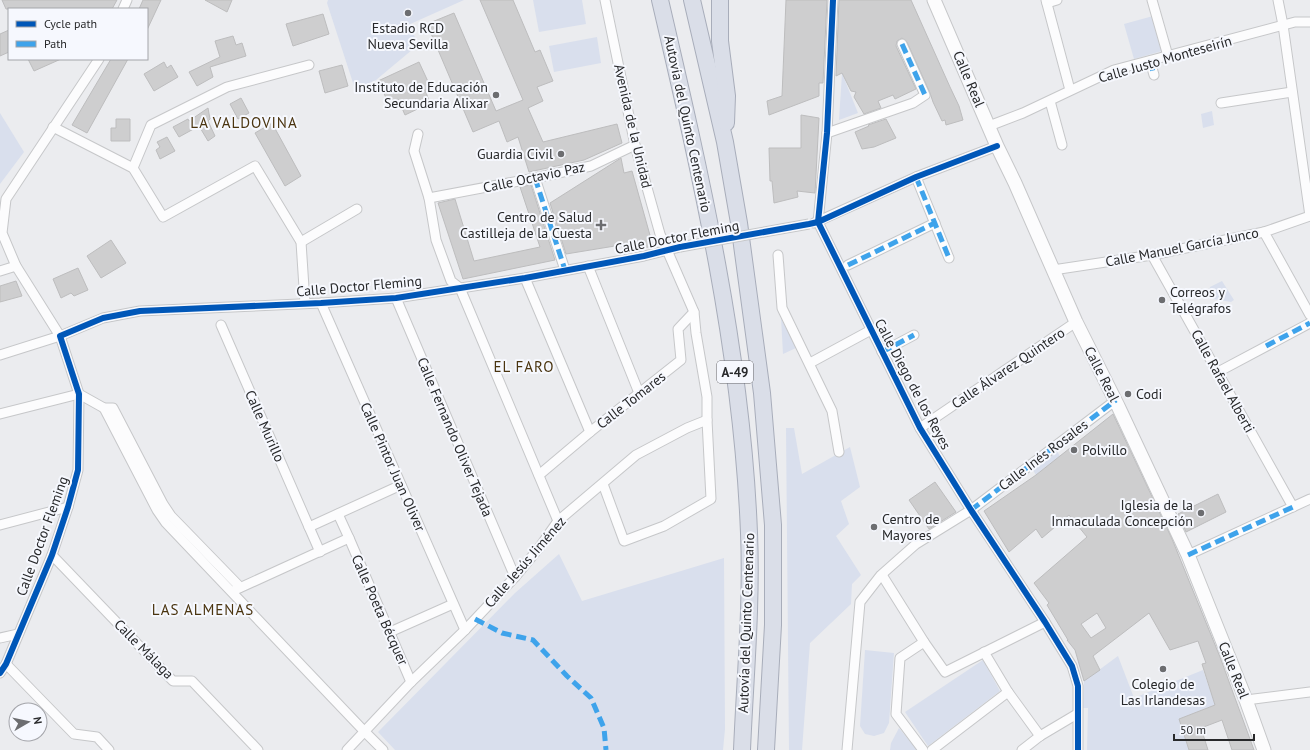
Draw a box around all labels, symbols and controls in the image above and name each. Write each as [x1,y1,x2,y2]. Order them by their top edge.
legend [8,8,148,60]
marker: Estadio RCD Nueva Sevilla [403,8,413,18]
text: Cycle path [44,16,97,31]
place label: Estadio RCD Nueva Sevilla [367,19,449,53]
street label: Calle Justo Monteseirín [1096,31,1234,87]
street label: Autovía del Quinto Centenario [660,34,716,214]
text: Path [44,36,67,51]
street label: Calle Real [949,48,989,110]
street label: Avenida de la Unidad [610,62,656,190]
place label: Instituto de Educación Secundaria Alixar [354,78,488,112]
marker: Instituto de Educación Secundaria Alixar [491,90,501,100]
district label: LA VALDOVINA [190,113,298,132]
place label: Guardia Civil [477,145,553,163]
marker: Guardia Civil [556,149,566,159]
street label: Calle Octavio Paz [481,157,587,197]
place label: Centro de Salud Castilleja de la Cuesta [460,208,592,242]
street label: Calle Doctor Fleming [613,216,741,258]
marker: Centro de Salud Castilleja de la Cuesta [595,219,607,231]
street label: Calle Manuel García Junco [1104,223,1260,271]
street label: Calle Doctor Fleming [295,272,423,300]
place label: Correos y Telégrafos [1170,283,1231,317]
marker: Correos y Telégrafos [1157,295,1167,305]
street label: Calle Diego de los Reyes [871,315,955,453]
street label: Calle Álvarez Quintero [948,323,1068,413]
street label: Calle Rafael Alberti [1187,326,1259,436]
street label: Calle Real [1080,343,1124,405]
street label: Calle Fernando Oliver Tejada [413,355,497,519]
district label: EL FARO [493,357,555,376]
road number: A-49 [717,361,753,383]
street label: Calle Tomares [593,367,669,433]
place label: Codi [1136,385,1162,403]
street label: Calle Murillo [241,387,289,465]
marker: Codi [1123,389,1133,399]
street label: Calle Pintor Juan Oliver [356,400,430,535]
street label: Calle Inés Rosales [995,415,1091,494]
place label: Polvillo [1082,441,1127,459]
marker: Polvillo [1069,445,1079,455]
street label: Calle Doctor Fleming [12,474,72,598]
place label: Iglesia de la Inmaculada Concepción [1051,496,1193,530]
marker: Iglesia de la Inmaculada Concepción [1196,508,1206,518]
place label: Centro de Mayores [882,510,940,544]
street label: Calle Jesús Jiménez [480,513,570,611]
marker: Centro de Mayores [869,522,879,532]
street label: Autovía del Quinto Centenario [734,533,758,713]
street label: Calle Poeta Bécquer [348,552,413,668]
district label: LAS ALMENAS [152,600,254,619]
street label: Calle Málaga [110,615,178,683]
street label: Calle Real [1215,639,1253,701]
marker: Colegio de Las Irlandesas [1158,664,1168,674]
place label: Colegio de Las Irlandesas [1121,675,1205,709]
north arrow [8,702,48,742]
text: N [30,716,45,725]
scale bar [1174,716,1254,742]
text: 50 m [1180,722,1206,737]

